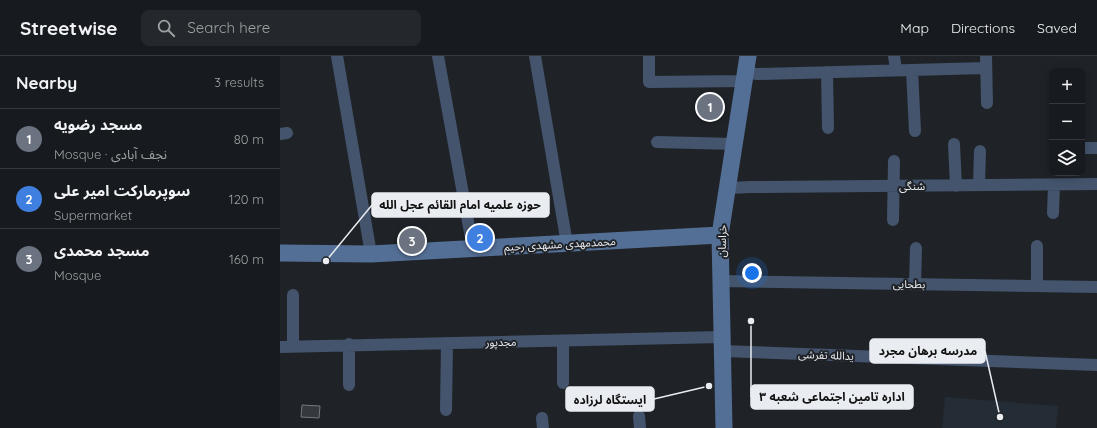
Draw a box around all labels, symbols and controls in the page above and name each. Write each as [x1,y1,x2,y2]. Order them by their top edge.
search box [141,10,421,46]
text: Streetwise [20,16,117,40]
icon: search [155,17,177,39]
text: Search here [187,18,270,37]
text: Map [900,19,929,37]
text: Directions [951,19,1015,37]
text: Saved [1037,19,1077,37]
map controls [1049,68,1085,176]
button: + [1049,68,1085,104]
text: Nearby [16,72,77,93]
text: 3 results [214,74,264,90]
pin: 1 [697,92,723,122]
button: − [1049,104,1085,140]
text: مسجد رضویه [54,115,142,134]
text: 1 [26,131,32,147]
text: 80 m [234,131,264,147]
button: layers [1049,140,1085,176]
text: Mosque · نجف آبادی [54,146,167,162]
street label: شنگی [899,179,925,193]
text: سوپرمارکت امیر علی [54,181,190,200]
text: 2 [25,191,33,207]
text: 120 m [229,191,264,207]
callout: حوزه علمیه امام القائم عجل الله [372,193,549,217]
text: حوزه علمیه امام القائم عجل الله [379,197,541,214]
text: Supermarket [54,207,132,223]
pin: 2 [467,223,493,253]
street label: خراسان [714,224,730,258]
pin: 3 [399,226,425,256]
street label: محمدمهدی مشهدی رحیم [504,234,617,256]
text: مسجد محمدی [54,241,149,260]
text: 3 [26,251,32,267]
text: 160 m [229,251,264,267]
your location [742,263,762,283]
text: Mosque [54,267,101,283]
street label: بطحایی [893,277,925,291]
street label: مجدپور [484,335,517,350]
callout: مدرسه برهان مجرد [870,339,985,363]
text: مدرسه برهان مجرد [879,343,977,358]
street label: یدالله تفرشی [798,347,854,363]
callout: اداره تامین اجتماعی شعبه ۳ [751,385,913,409]
callout: ایستگاه لرزاده [566,387,654,411]
text: اداره تامین اجتماعی شعبه ۳ [759,389,905,404]
text: ایستگاه لرزاده [574,392,646,407]

